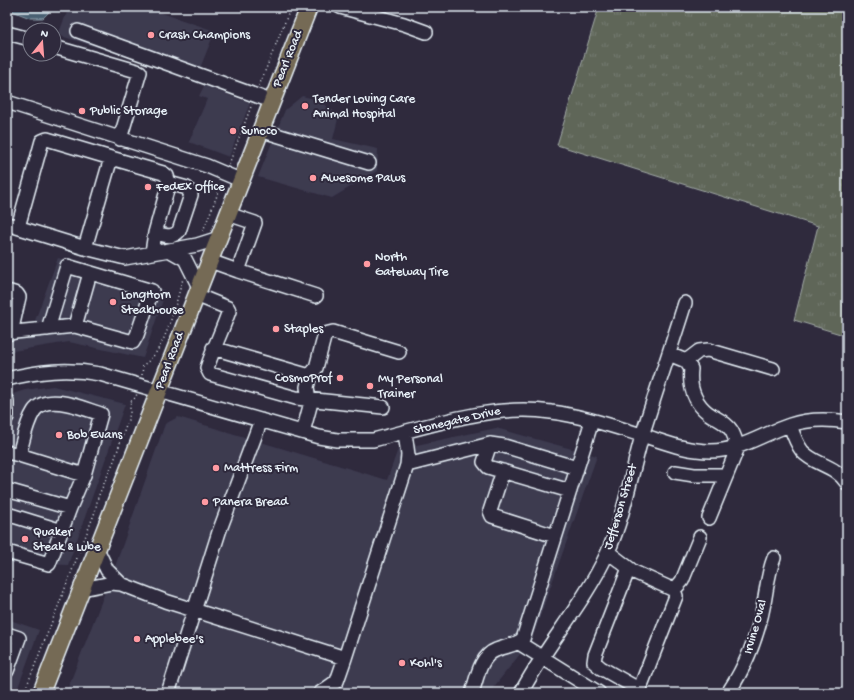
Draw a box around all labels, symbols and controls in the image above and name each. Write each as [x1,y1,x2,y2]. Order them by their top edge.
north arrow [22,22,62,62]
street label: Pearl Road [269,27,307,91]
text: N [39,28,50,41]
place label: Crash Champions [159,28,251,43]
marker: Crash Champions [146,30,156,40]
place label: Tender Loving Care Animal Hospital [312,92,415,122]
marker: Tender Loving Care Animal Hospital [300,101,310,111]
place label: Public Storage [89,104,168,119]
marker: Public Storage [77,106,87,116]
place label: Sunoco [241,124,277,139]
marker: Sunoco [228,126,238,136]
place label: Awesome Paws [321,171,406,186]
marker: Awesome Paws [308,173,318,183]
place label: FedEx Office [155,180,225,195]
marker: FedEx Office [143,182,153,192]
place label: North Gateway Tire [375,250,449,280]
marker: North Gateway Tire [362,259,372,269]
place label: LongHorn Steakhouse [121,288,184,318]
marker: LongHorn Steakhouse [108,297,118,307]
place label: Staples [284,322,325,337]
marker: Staples [271,324,281,334]
street label: Pearl Road [152,329,188,393]
place label: CosmoProf [275,371,333,386]
place label: My Personal Trainer [377,372,443,402]
marker: CosmoProf [335,373,345,383]
marker: My Personal Trainer [365,381,375,391]
street label: Stonegate Drive [412,404,502,438]
place label: Bob Evans [66,428,124,443]
marker: Bob Evans [54,430,64,440]
place label: Mattress Firm [224,461,298,476]
street label: Jefferson Street [601,461,642,551]
marker: Mattress Firm [211,463,221,473]
place label: Panera Bread [212,495,289,510]
marker: Panera Bread [200,497,210,507]
place label: Quaker Steak & Lube [33,525,101,555]
marker: Quaker Steak & Lube [20,534,30,544]
street label: Irvine Oval [741,598,771,656]
place label: Applebee's [145,632,205,647]
marker: Applebee's [132,634,142,644]
place label: Kohl's [410,656,443,671]
marker: Kohl's [397,658,407,668]

